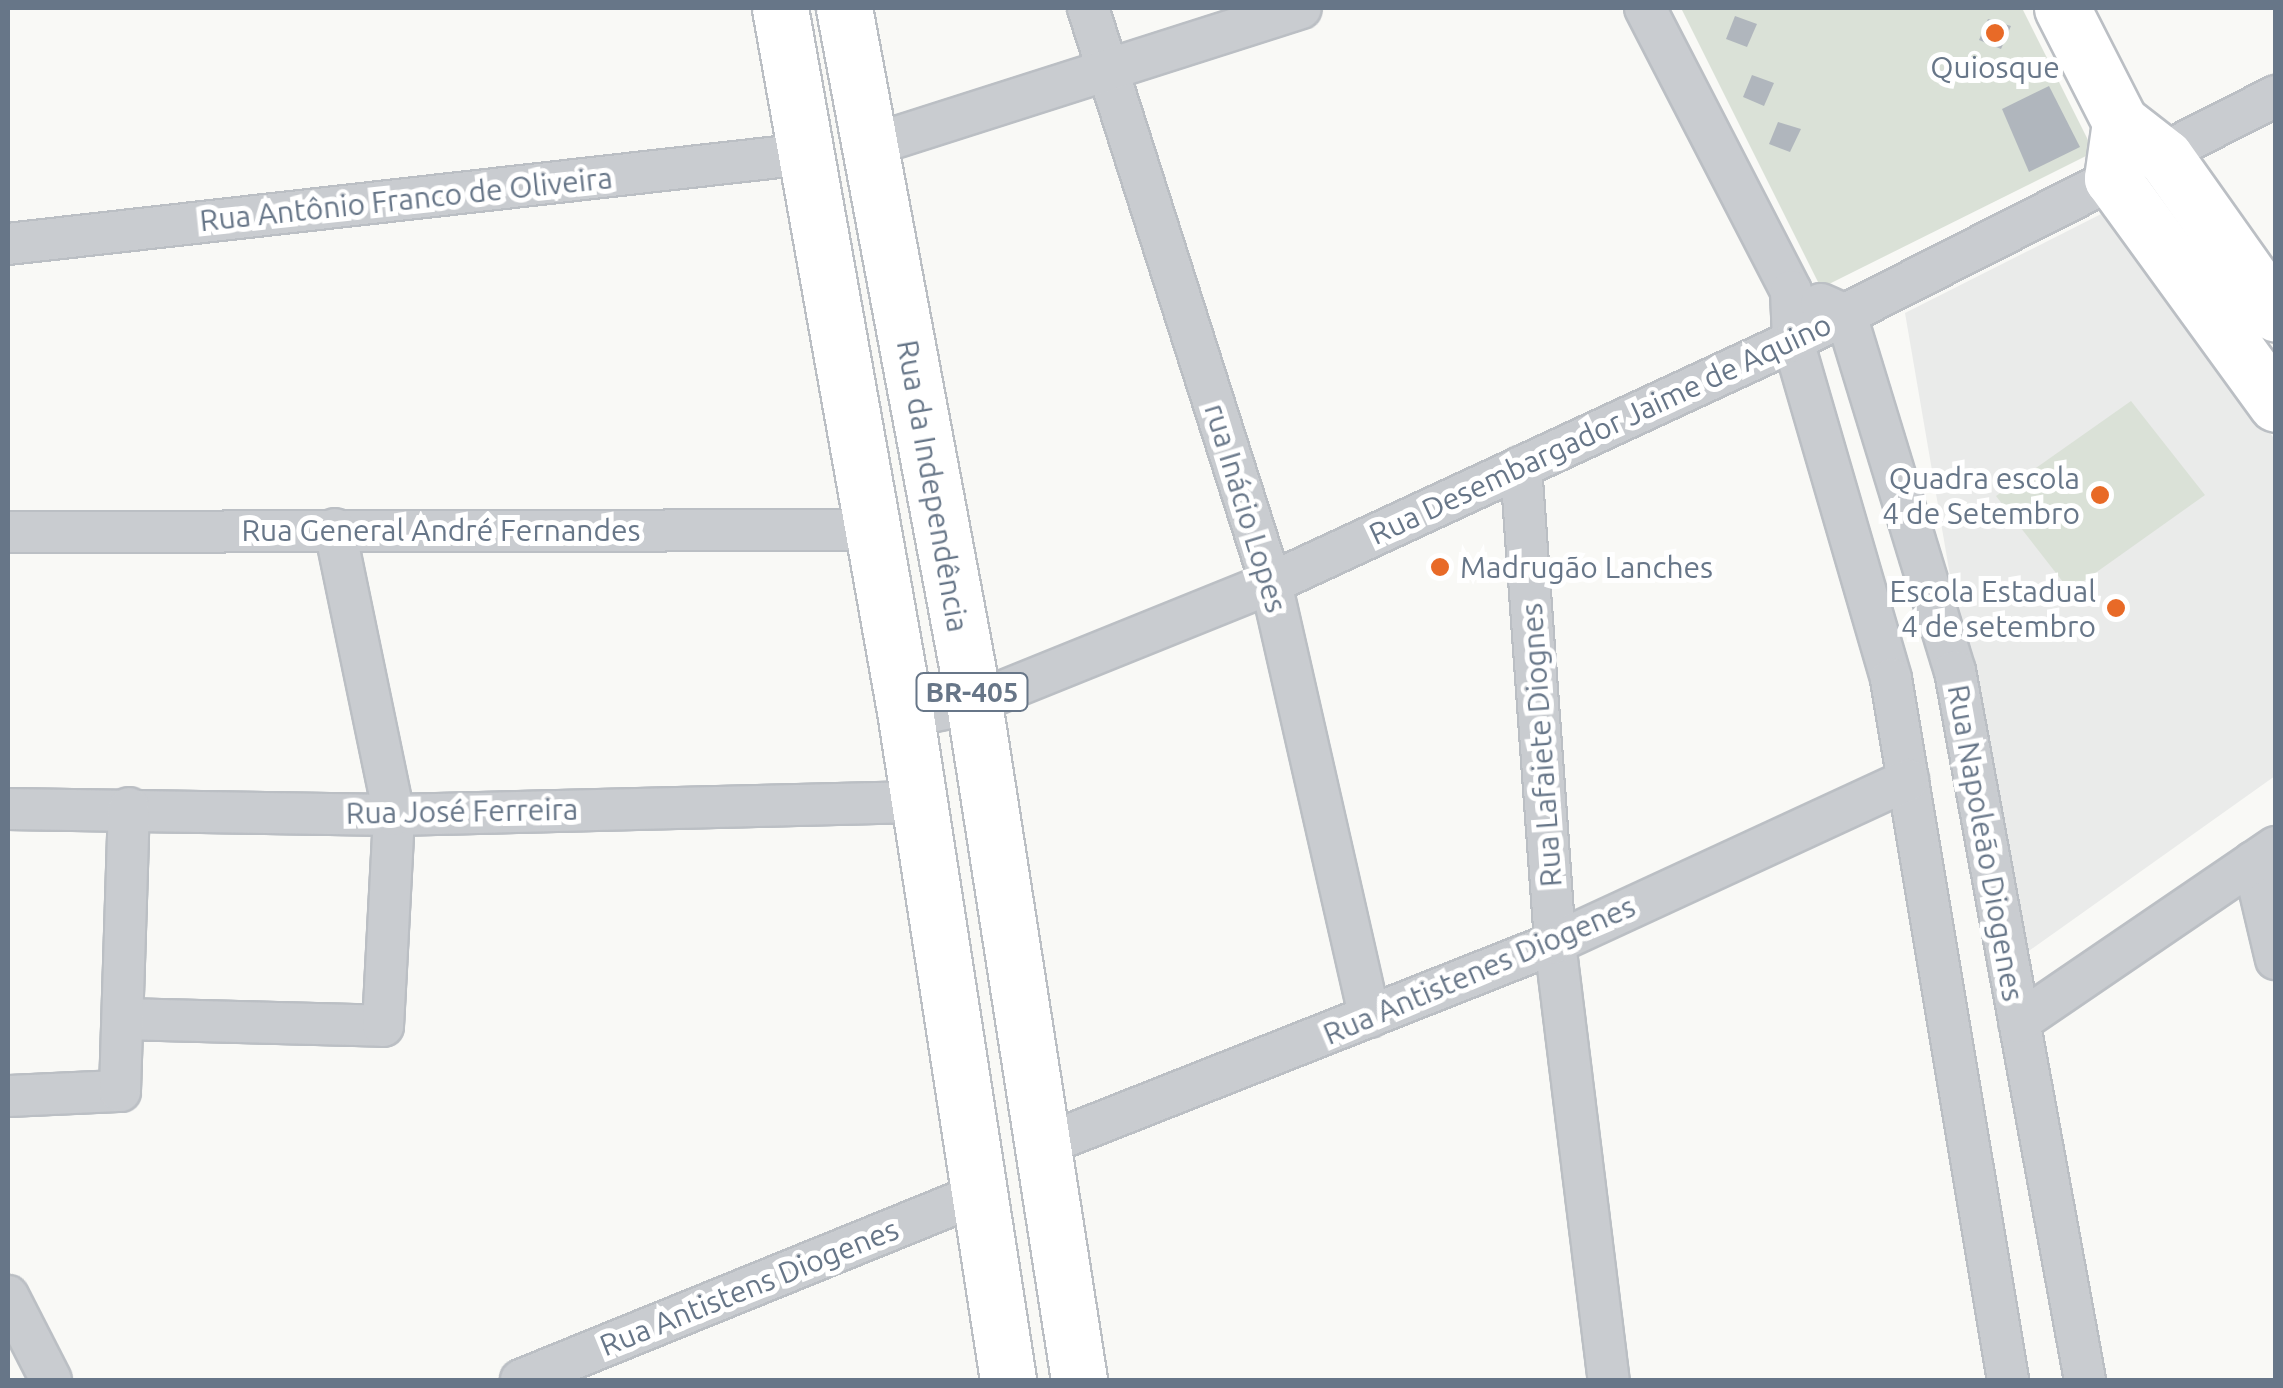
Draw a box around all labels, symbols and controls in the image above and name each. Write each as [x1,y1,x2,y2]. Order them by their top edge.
marker: Quiosque [1984,22,2006,44]
place label: Quiosque [1930,49,2060,85]
street label: Rua Antônio Franco de Oliveira [198,159,614,239]
street label: Rua Desembargador Jaime de Aquino [1363,306,1837,552]
street label: Rua da Independência [890,337,976,635]
street label: rua Inácio Lopes [1197,399,1295,617]
place label: Quadra escola 4 de Setembro [1882,460,2080,530]
marker: Quadra escola 4 de Setembro [2089,484,2111,506]
street label: Rua General André Fernandes [241,512,641,548]
place label: Madrugão Lanches [1460,549,1713,585]
marker: Madrugão Lanches [1429,556,1451,578]
place label: Escola Estadual 4 de setembro [1890,573,2096,644]
marker: Escola Estadual 4 de setembro [2105,597,2127,619]
street label: Rua Lafaiete Diognes [1513,602,1569,888]
road number: BR-405 [914,669,1030,715]
street label: Rua Napoleão Diogenes [1940,682,2032,1004]
street label: Rua José Ferreira [345,791,579,831]
street label: Rua Antistenes Diogenes [1318,888,1640,1052]
street label: Rua Antistens Diogenes [595,1211,903,1363]

